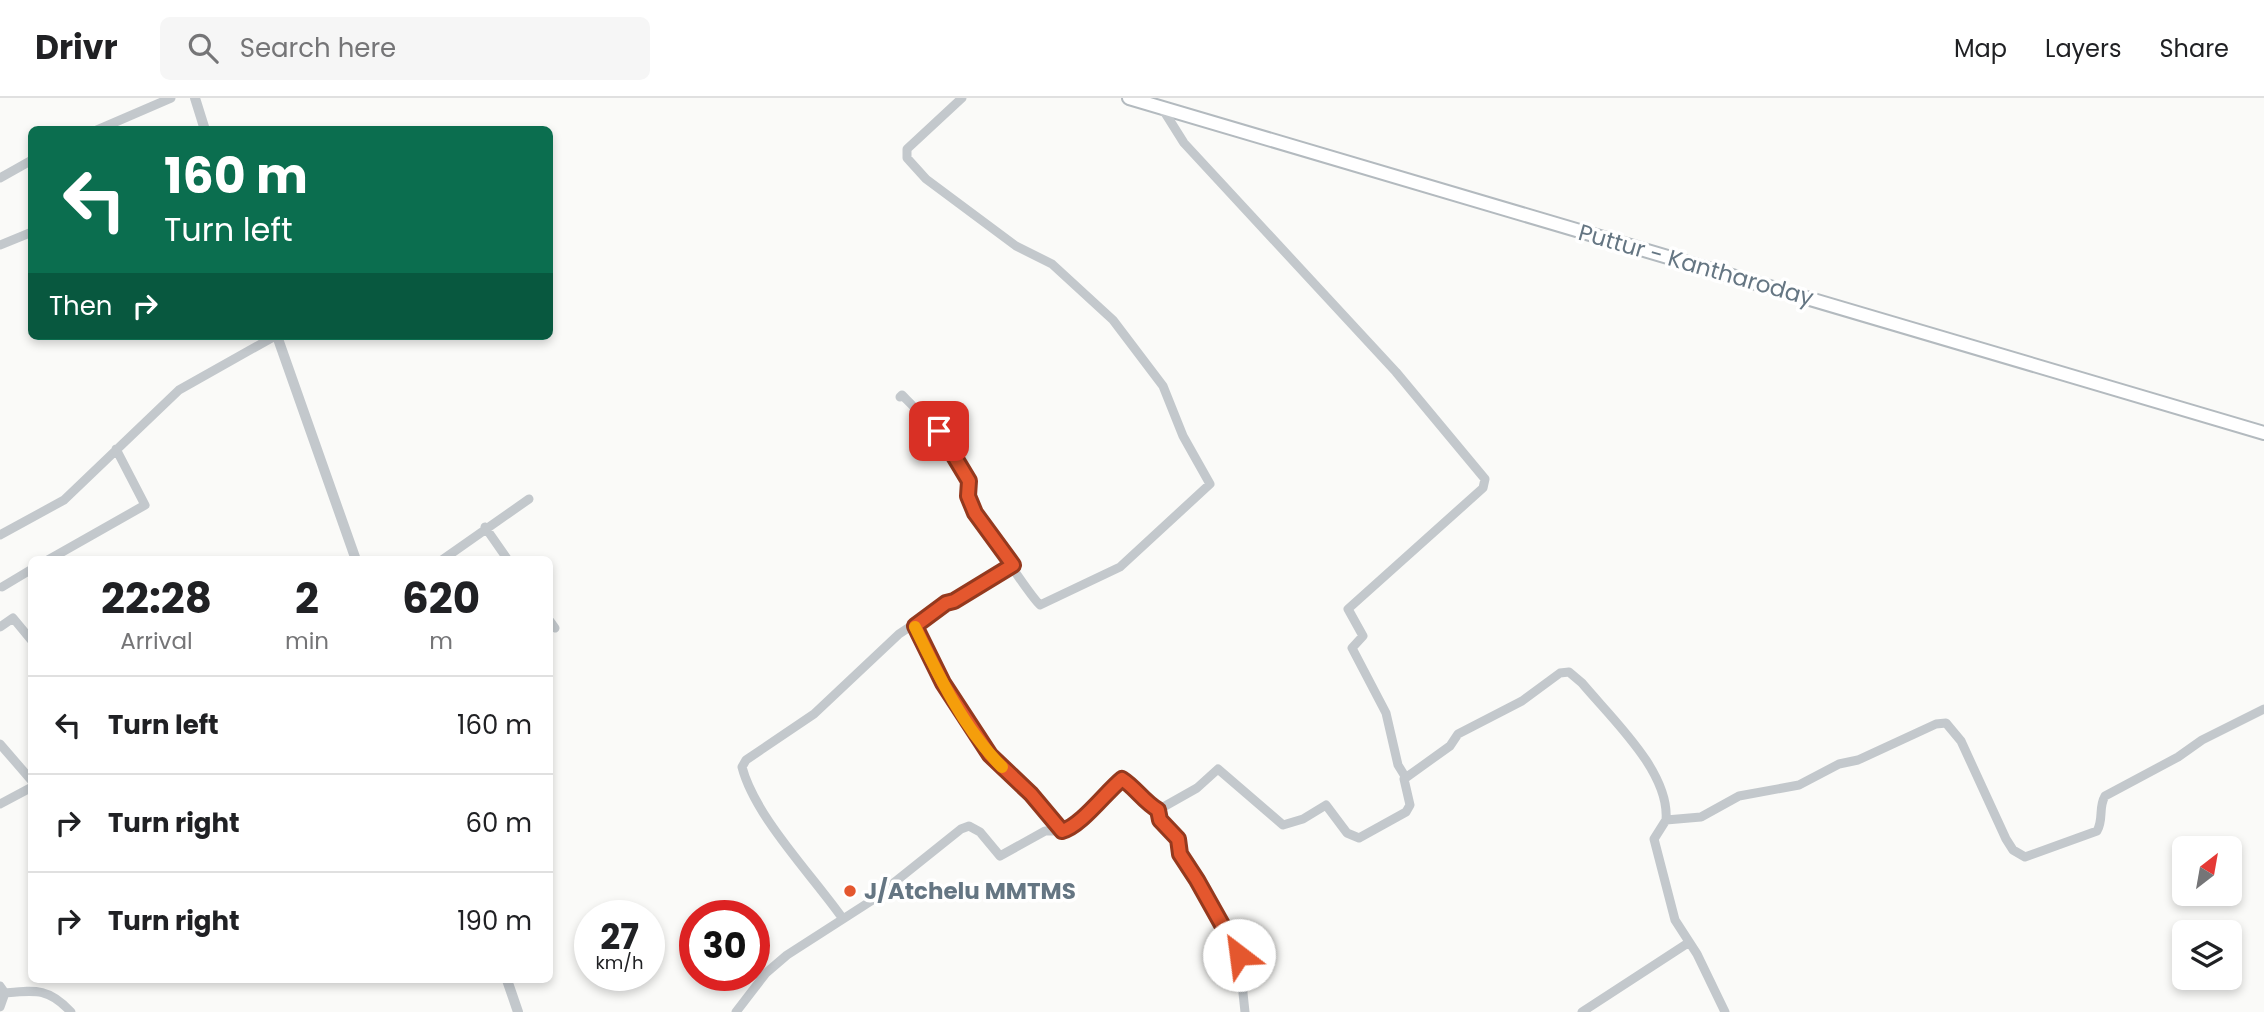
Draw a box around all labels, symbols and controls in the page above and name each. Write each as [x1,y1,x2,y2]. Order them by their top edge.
search box [160,17,650,80]
text: Drivr [35,24,118,71]
icon: search [184,29,222,67]
text: Search here [240,30,396,66]
text: Map [1954,32,2007,65]
text: Layers [2045,32,2121,65]
text: Share [2159,32,2229,65]
text: 160 m [164,142,308,210]
icon: left [49,154,140,245]
text: Turn left [164,207,293,252]
street label: Puttur - Kantharoday [1575,216,1817,314]
icon: right [126,287,164,325]
text: Then [49,288,112,324]
pin [909,401,969,461]
icon: arrive [920,412,958,450]
text: 22:28 [101,569,212,628]
text: 2 [295,569,319,628]
text: 620 [402,569,480,628]
text: Arrival [120,625,193,657]
text: min [285,625,329,657]
text: m [429,625,453,657]
icon: left [49,706,87,744]
text: Turn left [108,707,219,743]
text: 160 m [457,707,532,743]
icon: right [49,804,87,842]
text: Turn right [108,805,240,841]
text: 60 m [465,805,532,841]
north arrow [2172,836,2242,906]
map controls [2172,836,2242,990]
place label: J/Atchelu MMTMS [864,875,1076,907]
marker: J/Atchelu MMTMS [842,883,858,899]
speed limit sign: 30 [679,900,770,991]
icon: right [49,902,87,940]
text: Turn right [108,903,240,939]
text: 190 m [457,903,532,939]
text: 27 [600,912,639,961]
position arrow [1202,918,1276,992]
button: layers [2172,920,2242,990]
text: km/h [596,950,643,975]

